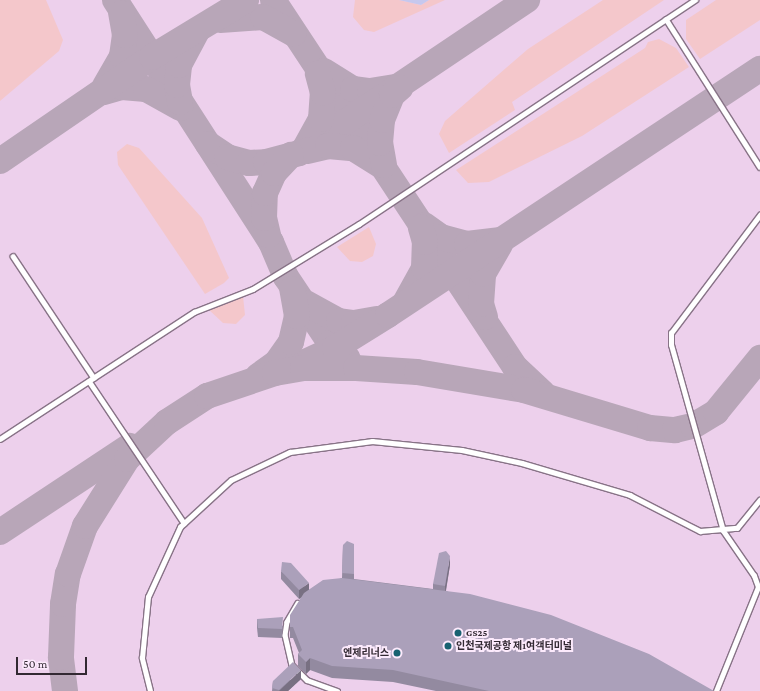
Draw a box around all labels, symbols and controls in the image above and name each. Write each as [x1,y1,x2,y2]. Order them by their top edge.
place label: GS25 [466,627,487,639]
marker: GS25 [453,628,463,638]
place label: 인천국제공항 제1여객터미널 [456,640,572,652]
marker: 인천국제공항 제1여객터미널 [443,641,453,651]
place label: 엔제리너스 [343,647,389,659]
marker: 엔제리너스 [392,648,402,658]
scale bar [18,649,89,675]
text: 50 m [23,657,47,671]

